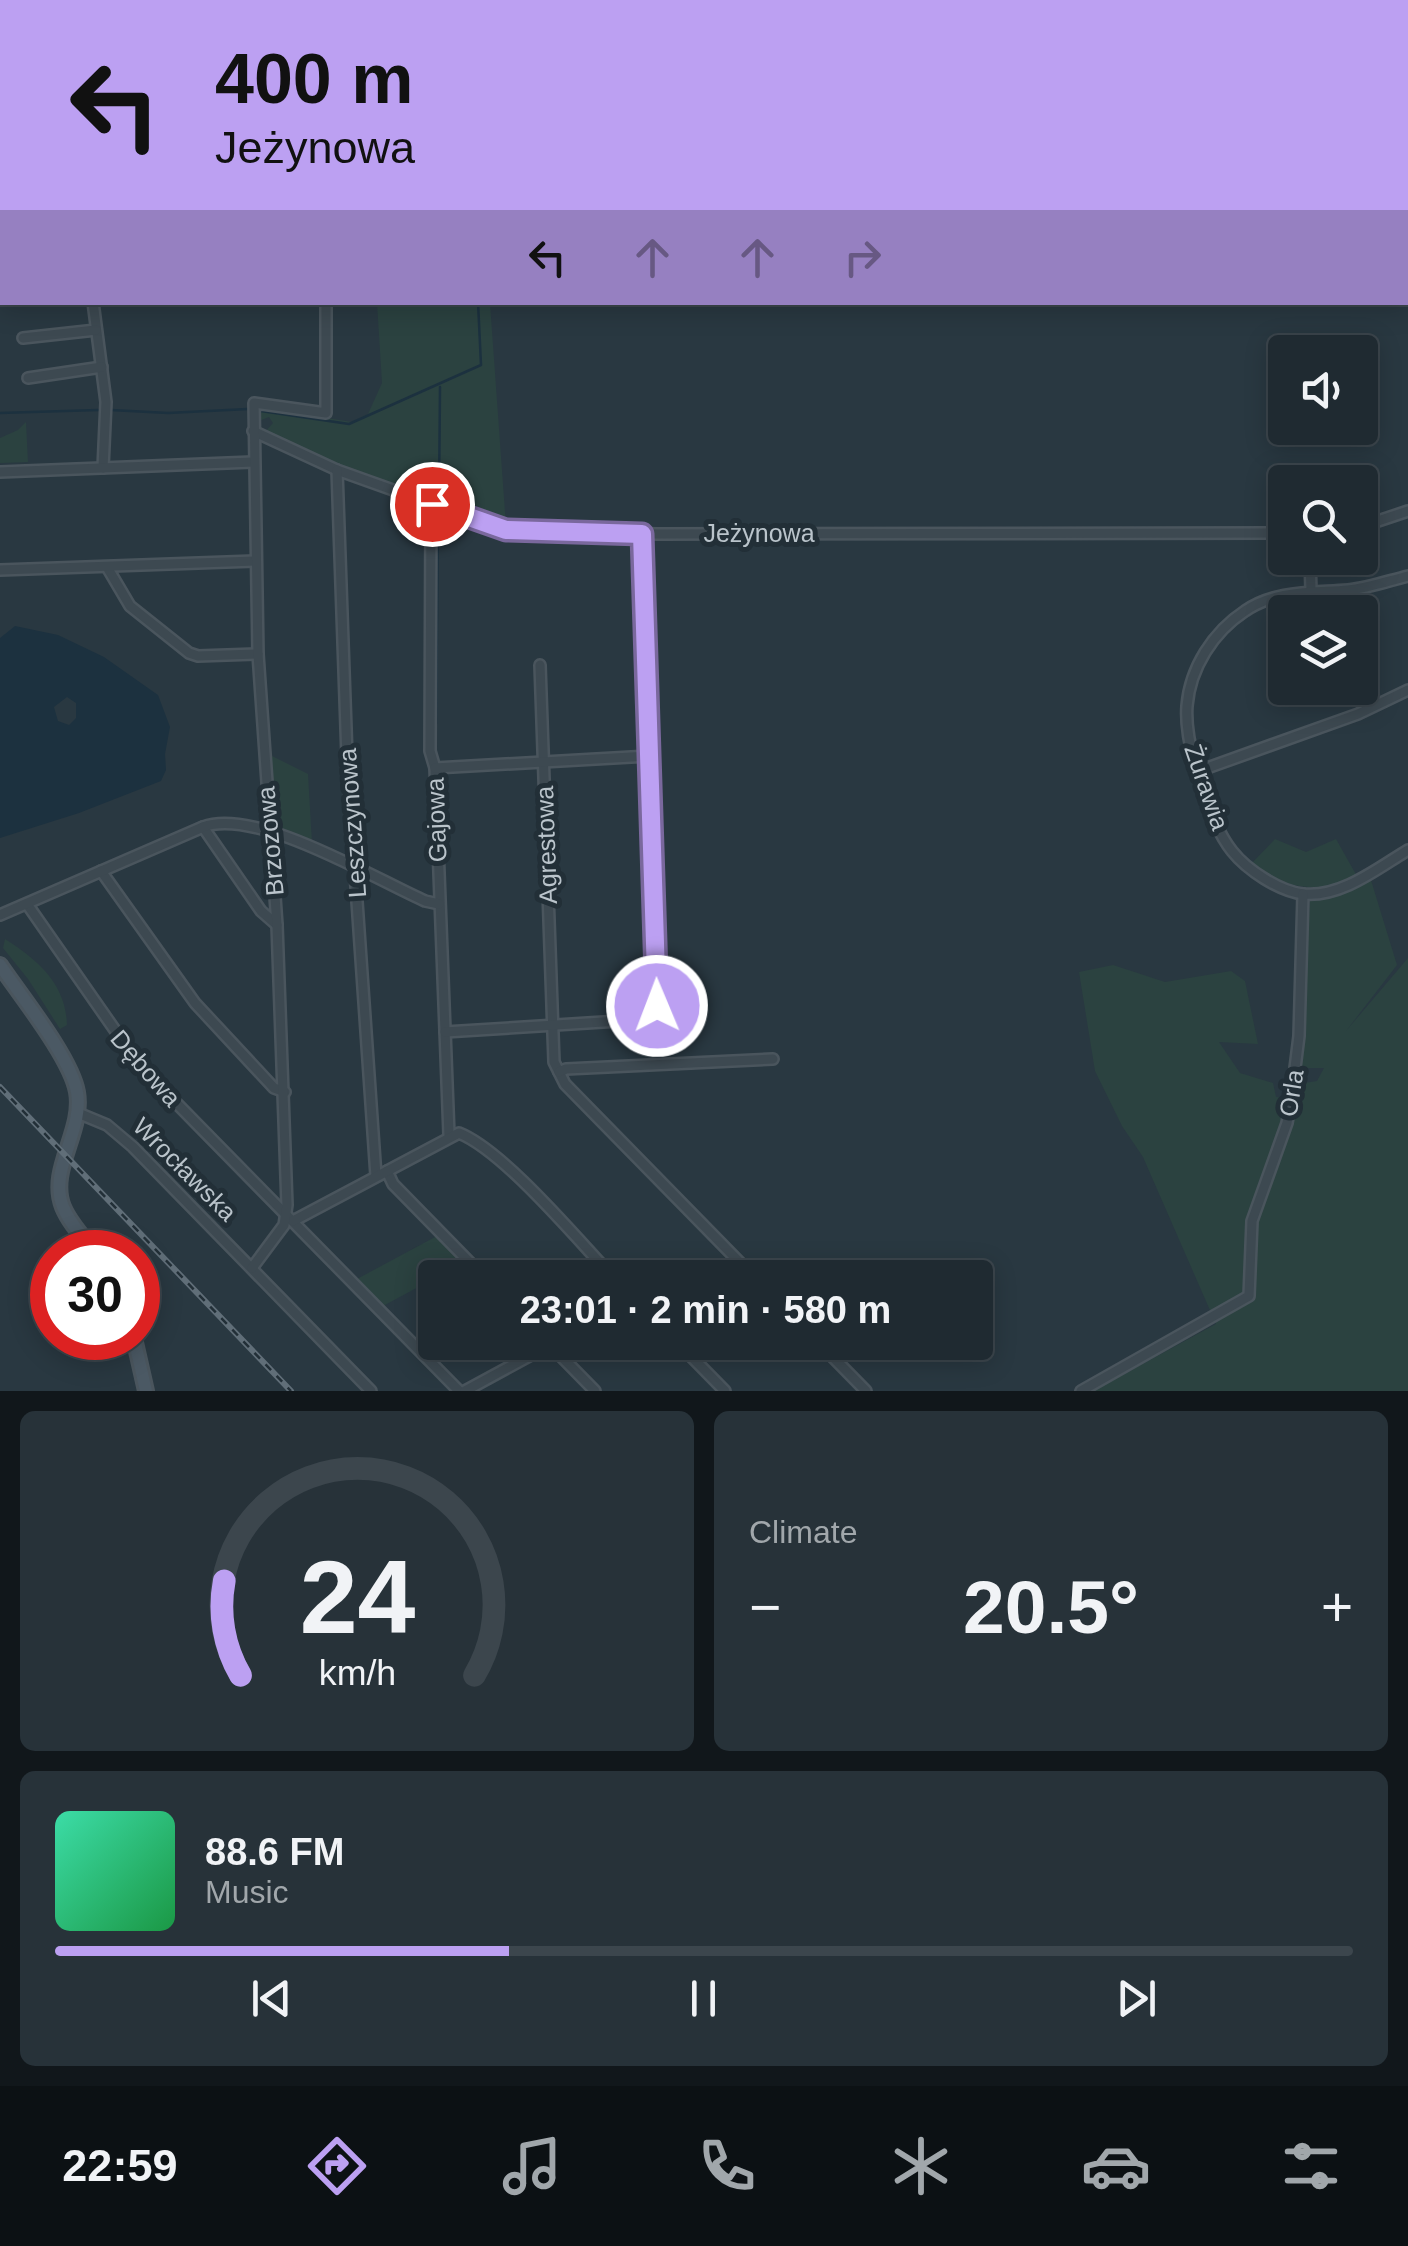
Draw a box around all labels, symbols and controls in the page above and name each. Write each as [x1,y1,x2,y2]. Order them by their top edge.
icon: left [50,40,180,170]
text: 400 m [215,40,413,118]
text: Jeżynowa [215,122,415,173]
icon: left [520,230,575,285]
icon: ahead [625,230,680,285]
icon: ahead [730,230,785,285]
icon: right [835,230,890,285]
map controls [1268,335,1378,705]
button: sound [1268,335,1378,445]
pin [390,462,475,547]
button: search [1268,465,1378,575]
icon: arrive [405,477,460,532]
street label: Jeżynowa [703,519,815,547]
button: layers [1268,595,1378,705]
street label: Żurawia [1179,740,1235,834]
street label: Leszczynowa [333,747,371,899]
street label: Gajowa [421,777,451,863]
street label: Brzozowa [251,785,289,897]
street label: Agrestowa [530,785,562,905]
position arrow [605,954,709,1058]
street label: Dębowa [105,1024,187,1112]
street label: Orla [1273,1067,1309,1119]
street label: Wrocławska [128,1112,242,1226]
speed limit sign: 30 [30,1230,160,1360]
text: 23:01 · 2 min · 580 m [520,1289,891,1331]
text: Climate [749,1514,857,1550]
text: 24 [299,1539,415,1655]
text: 20.5° [963,1565,1139,1649]
text: − [749,1576,781,1638]
text: + [1321,1576,1353,1638]
text: km/h [318,1653,396,1693]
text: 88.6 FM [205,1831,344,1873]
text: Music [205,1874,289,1910]
icon: previous [244,1971,299,2026]
icon: pause [676,1971,731,2026]
icon: next [1109,1971,1164,2026]
icon: directions [302,2131,372,2201]
icon: music [497,2131,567,2201]
icon: phone [692,2131,762,2201]
icon: climate [886,2131,956,2201]
icon: car [1081,2131,1151,2201]
icon: filters [1276,2131,1346,2201]
text: 22:59 [62,2140,177,2191]

